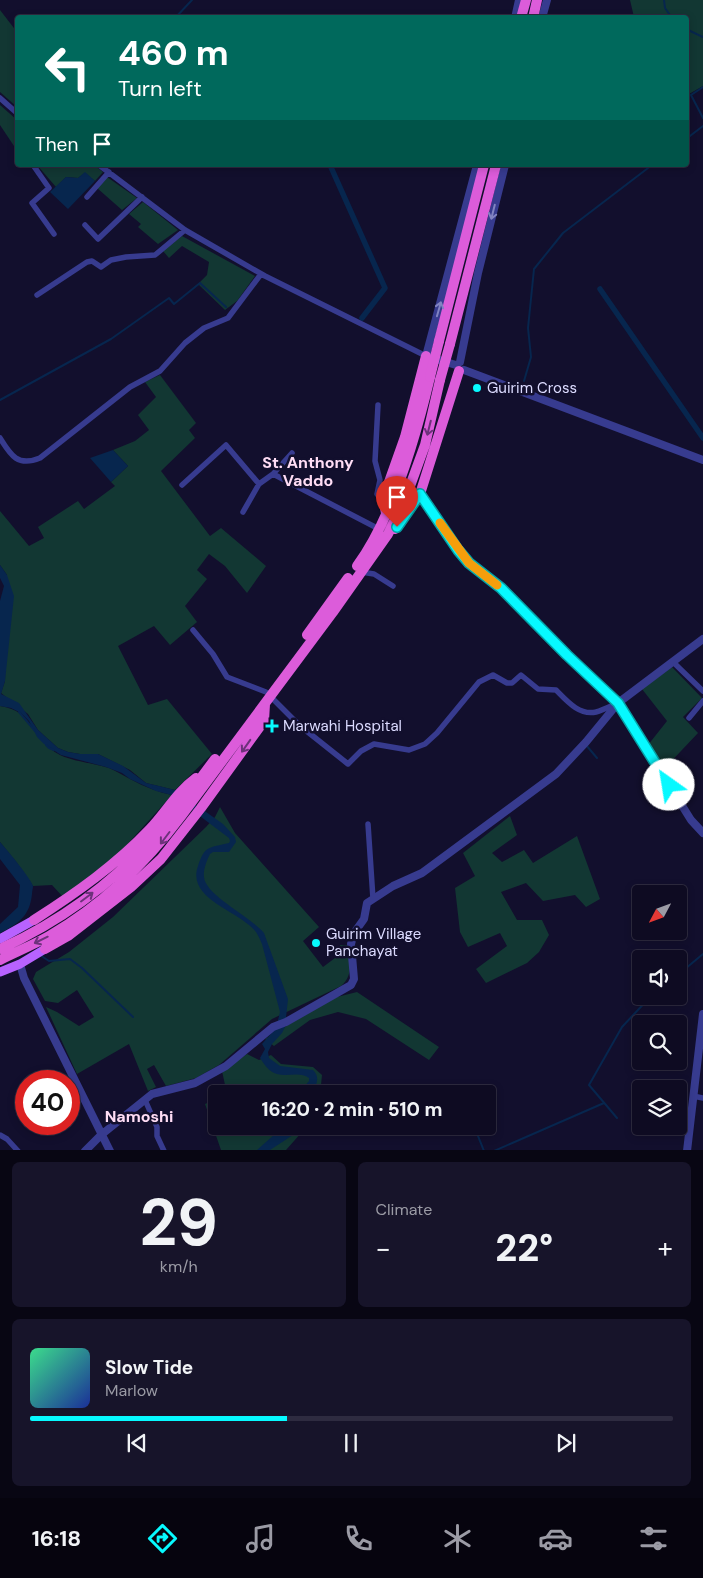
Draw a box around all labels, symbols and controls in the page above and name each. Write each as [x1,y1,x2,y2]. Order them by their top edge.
text: 460 m [118,30,229,76]
icon: left [35,35,100,100]
text: Turn left [118,74,202,103]
icon: arrive [88,130,116,158]
text: Then [35,132,78,157]
one-way arrow [488,204,497,220]
one-way arrow [435,302,444,318]
place label: Guirim Cross [487,378,577,398]
marker: Guirim Cross [471,382,483,394]
one-way arrow [424,419,433,435]
district label: St. Anthony Vaddo [262,452,354,491]
pin [376,476,418,527]
icon: arrive [383,483,411,511]
place label: Marwahi Hospital [283,716,402,736]
marker: Marwahi Hospital [265,719,279,733]
one-way arrow [241,739,251,753]
position arrow [642,758,694,810]
one-way arrow [160,831,171,844]
north arrow [632,885,688,940]
map controls [632,885,687,1135]
one-way arrow [80,892,93,903]
place label: Guirim Village Panchayat [326,924,421,961]
one-way arrow [33,936,48,946]
marker: Guirim Village Panchayat [310,937,322,949]
button: sound [632,950,687,1005]
button: search [632,1015,687,1070]
speed limit sign: 40 [15,1070,80,1135]
button: layers [632,1080,687,1135]
text: 16:20 · 2 min · 510 m [262,1097,442,1122]
district label: Namoshi [105,1106,173,1127]
text: 29 [139,1181,218,1265]
text: Climate [376,1199,432,1220]
text: 22° [495,1223,553,1273]
text: − [376,1230,391,1267]
text: + [658,1230,673,1267]
text: km/h [160,1256,198,1277]
text: Slow Tide [105,1355,193,1380]
text: Marlow [105,1380,158,1401]
icon: previous [123,1429,151,1457]
icon: pause [337,1429,365,1457]
icon: next [552,1429,580,1457]
icon: directions [145,1521,180,1556]
icon: music [243,1521,278,1556]
icon: phone [341,1521,376,1556]
icon: climate [440,1521,475,1556]
icon: car [538,1521,573,1556]
icon: filters [636,1521,671,1556]
text: 16:18 [32,1524,81,1553]

